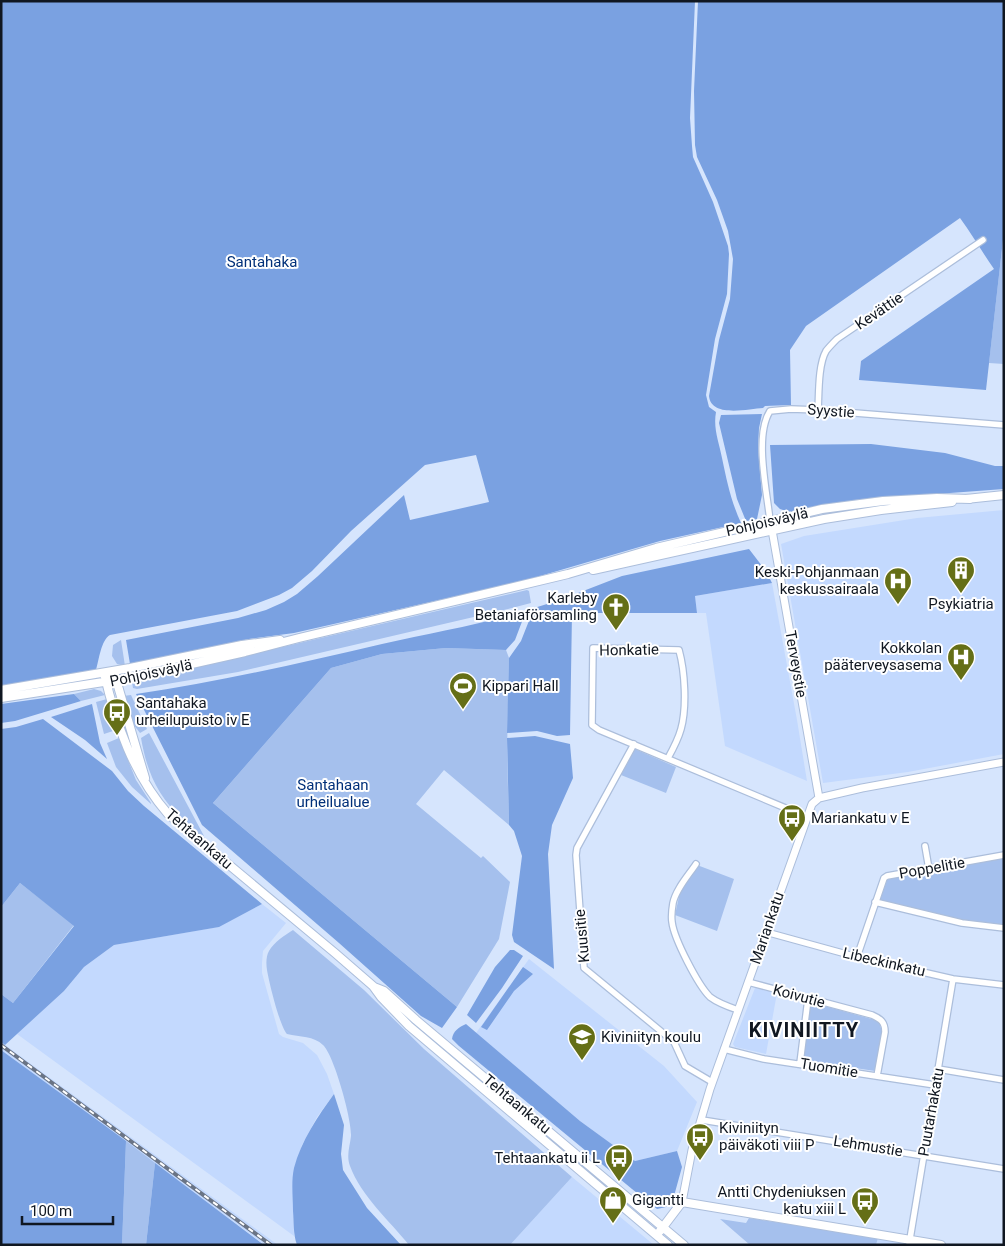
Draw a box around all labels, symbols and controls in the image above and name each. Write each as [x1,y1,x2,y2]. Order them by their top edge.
park label: Santahaka [227,253,297,271]
street label: Kevättie [852,288,906,334]
street label: Syystie [807,400,855,422]
street label: Pohjoisväylä [724,504,810,540]
building icon: Psykiatria [946,555,976,594]
place label: Keski-Pohjanmaan keskussairaala [755,563,879,598]
hospital icon: Keski-Pohjanmaan keskussairaala [883,566,913,605]
place label: Karleby Betaniaförsamling [475,589,597,624]
church icon: Karleby Betaniaförsamling [601,592,631,631]
place label: Psykiatria [928,595,994,613]
street label: Terveystie [781,629,811,699]
place label: Kokkolan pääterveysasema [824,639,942,674]
street label: Honkatie [599,640,659,660]
hospital icon: Kokkolan pääterveysasema [946,642,976,681]
street label: Pohjoisväylä [108,655,194,691]
sports icon: Kippari Hall [448,671,478,710]
place label: Kippari Hall [482,677,559,695]
place label: Santahaka urheilupuisto iv E [136,694,250,729]
bus stop icon: Santahaka urheilupuisto iv E [102,697,132,736]
park label: Santahaan urheilualue [296,776,370,811]
bus stop icon: Mariankatu v E [777,803,807,842]
street label: Tehtaankatu [162,805,236,873]
place label: Mariankatu v E [811,809,910,827]
street label: Poppelitie [898,853,966,883]
street label: Mariankatu [746,889,788,967]
street label: Kuusitie [571,908,593,964]
street label: Libeckinkatu [841,944,927,980]
street label: Koivutie [771,980,827,1012]
district label: KIVINIITTY [749,1018,859,1042]
school or university icon: Kiviniityn koulu [567,1022,597,1061]
place label: Kiviniityn koulu [601,1028,701,1046]
street label: Tuomitie [799,1055,859,1081]
street label: Puutarhakatu [914,1066,948,1158]
street label: Tehtaankatu [479,1070,555,1138]
place label: Kiviniityn päiväkoti viii P [719,1119,814,1154]
bus stop icon: Kiviniityn päiväkoti viii P [685,1122,715,1161]
street label: Lehmustie [832,1132,904,1160]
bus stop icon: Tehtaankatu ii L [604,1143,634,1182]
place label: Tehtaankatu ii L [494,1149,600,1167]
place label: Antti Chydeniuksen katu xiii L [718,1183,846,1218]
shop icon: Gigantti [598,1185,628,1224]
bus stop icon: Antti Chydeniuksen katu xiii L [850,1186,880,1225]
place label: Gigantti [632,1191,684,1209]
scale bar [22,1194,114,1226]
text: 100 m [30,1202,72,1220]

